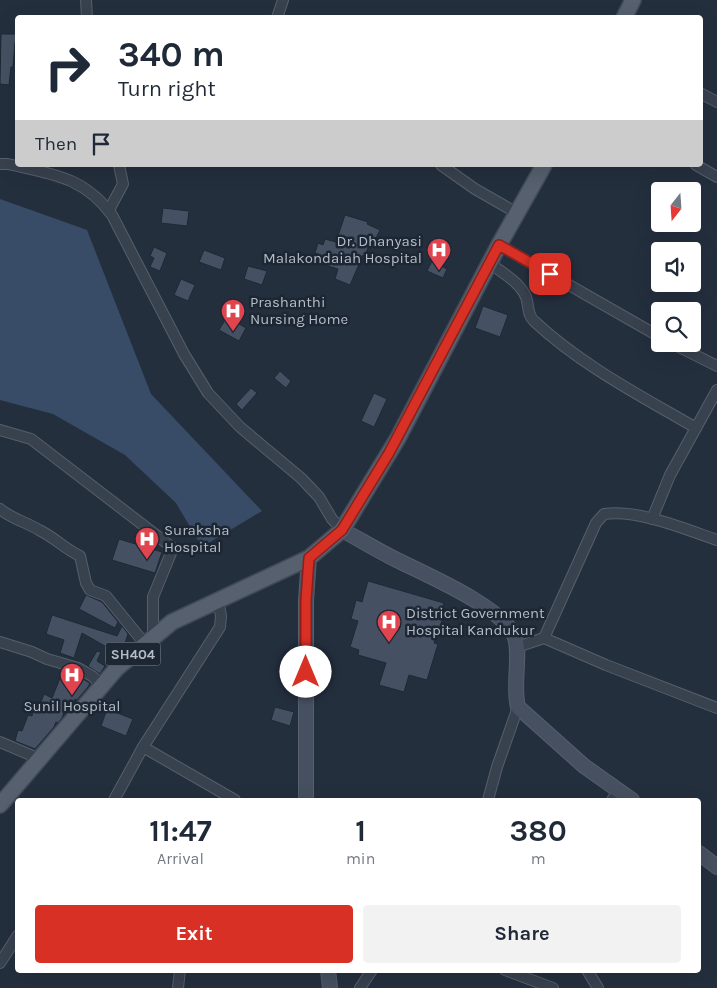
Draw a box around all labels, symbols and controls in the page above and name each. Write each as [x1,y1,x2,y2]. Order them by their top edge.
text: 340 m [118,34,225,75]
icon: right [35,35,100,100]
text: Turn right [118,76,216,102]
icon: arrive [87,130,115,158]
text: Then [35,133,77,155]
north arrow [651,182,701,232]
map controls [651,182,701,352]
place label: Dr. Dhanyasi Malakondaiah Hospital [263,232,422,267]
hospital icon: Dr. Dhanyasi Malakondaiah Hospital [426,237,452,271]
button: sound [651,242,701,292]
pin [529,253,571,295]
icon: arrive [536,260,564,288]
place label: Prashanthi Nursing Home [250,293,348,328]
hospital icon: Prashanthi Nursing Home [220,298,246,332]
button: search [651,302,701,352]
place label: Suraksha Hospital [164,521,229,556]
hospital icon: Suraksha Hospital [134,526,160,560]
place label: District Government Hospital Kandukur [406,604,545,639]
hospital icon: District Government Hospital Kandukur [376,609,402,643]
road number: SH404 [106,642,160,666]
position arrow [279,645,331,697]
hospital icon: Sunil Hospital [59,662,85,696]
place label: Sunil Hospital [24,697,120,715]
text: 11:47 [149,813,212,849]
text: 1 [355,813,366,849]
text: 380 [510,813,567,849]
text: Arrival [157,849,204,868]
text: min [346,849,375,868]
text: m [531,849,546,868]
button: Exit [35,905,353,963]
button: Share [363,905,681,963]

